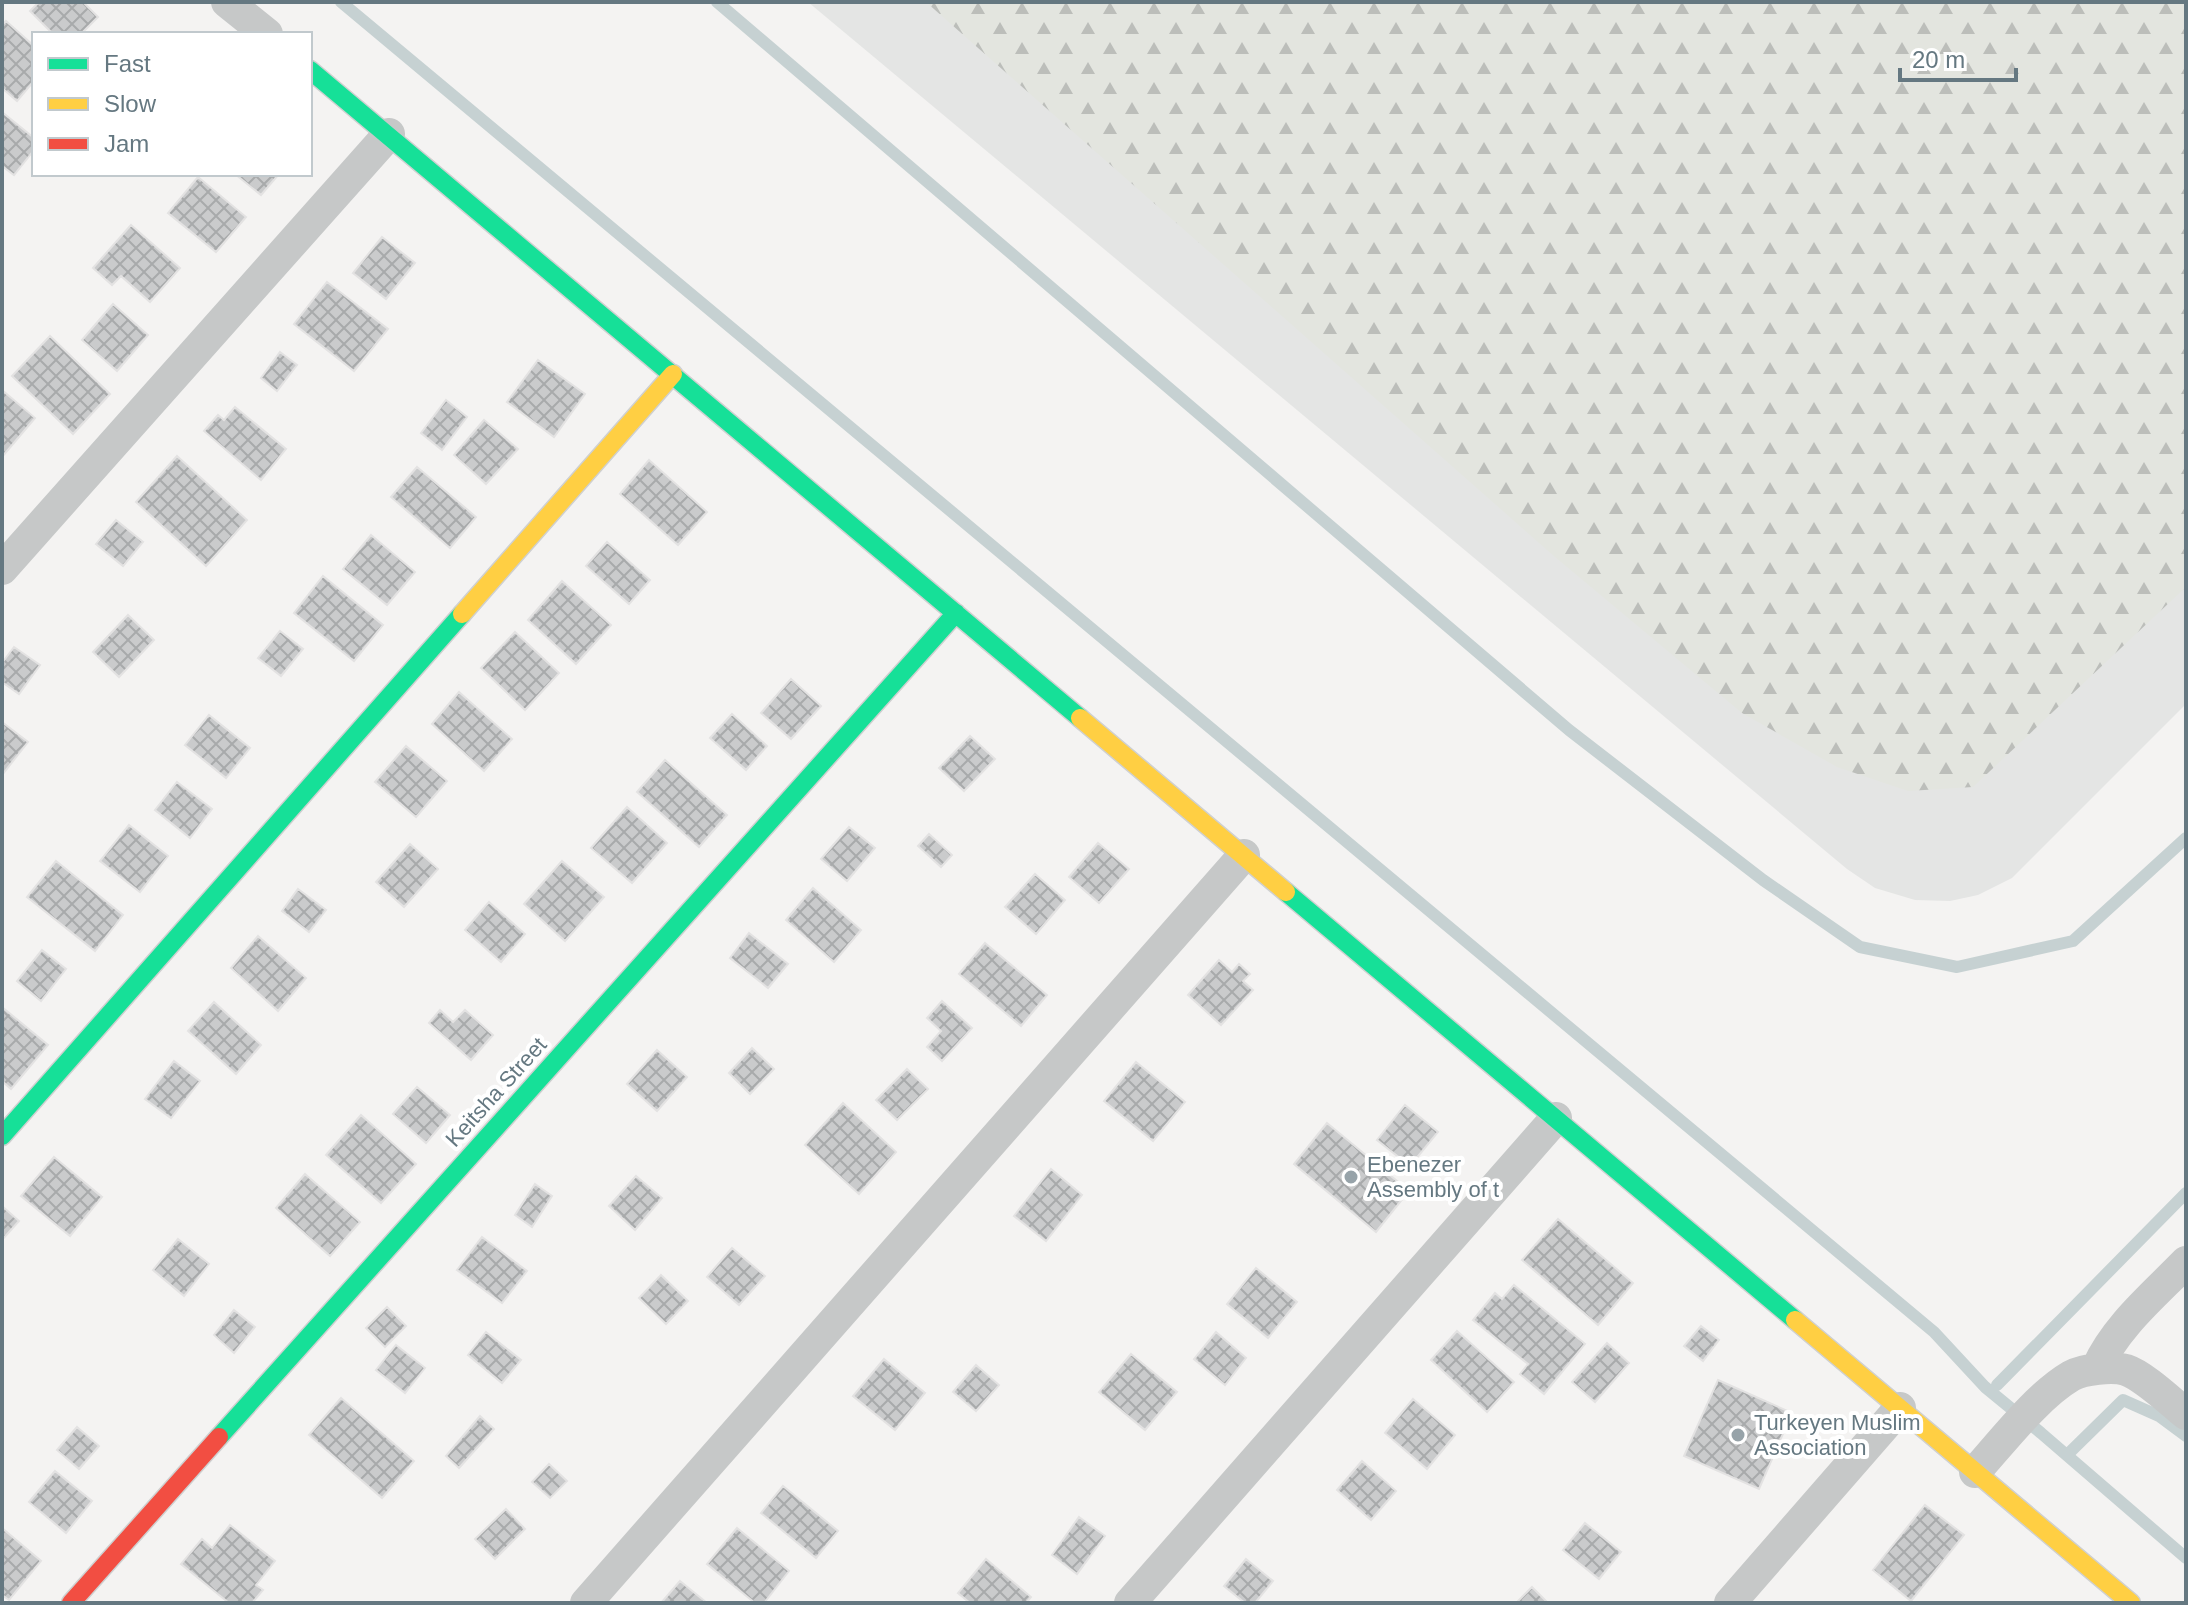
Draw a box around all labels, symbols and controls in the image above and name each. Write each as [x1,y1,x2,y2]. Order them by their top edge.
legend [32,32,312,176]
scale bar [1900,32,2016,82]
text: 20 m [1912,46,1965,73]
text: Fast [104,50,151,77]
text: Slow [104,90,157,117]
text: Jam [104,130,149,157]
street label: Keitsha Street [440,1032,552,1152]
place label: Ebenezer Assembly of t [1367,1152,1499,1202]
marker: Ebenezer Assembly of t [1342,1168,1360,1186]
place label: Turkeyen Muslim Association [1754,1410,1921,1460]
marker: Turkeyen Muslim Association [1729,1426,1747,1444]

